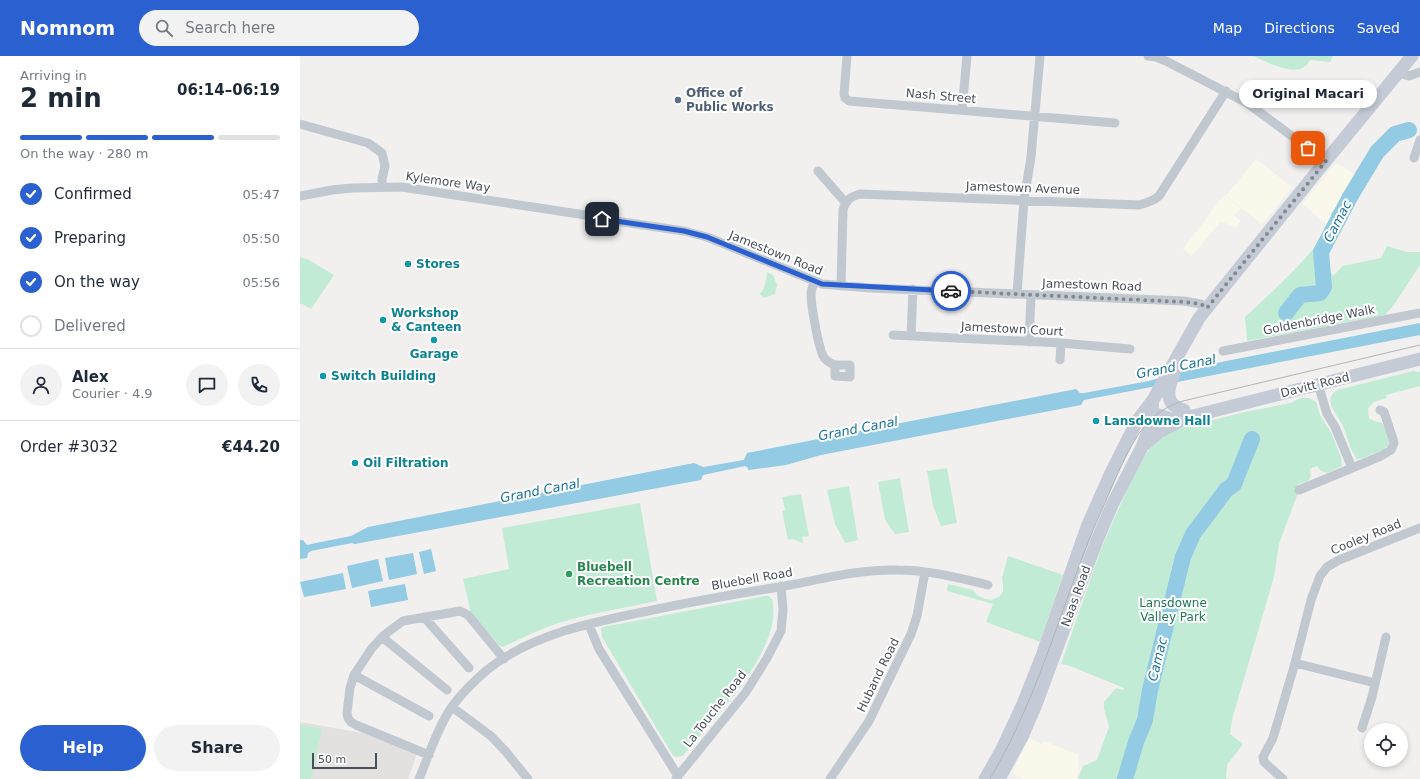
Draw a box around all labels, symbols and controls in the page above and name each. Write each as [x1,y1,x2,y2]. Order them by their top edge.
search box [139,10,419,46]
text: Nomnom [20,17,115,39]
icon: search [153,17,175,39]
text: Search here [185,19,275,37]
text: Map [1213,20,1242,36]
text: Directions [1264,20,1335,36]
text: Saved [1357,20,1400,36]
text: Arriving in [20,68,87,83]
callout: Original Macari [1239,80,1377,108]
text: 06:14–06:19 [177,81,280,99]
text: 2 min [20,83,102,113]
place label: Office of Public Works [686,86,774,114]
street label: Nash Street [905,86,977,106]
text: Original Macari [1252,86,1364,101]
marker: Office of Public Works [673,95,683,105]
pin [1291,131,1325,165]
icon: bag [1297,137,1319,159]
text: On the way · 280 m [20,146,148,161]
street label: Kylemore Way [405,169,491,195]
street label: Jamestown Avenue [965,179,1080,197]
icon: check [20,183,42,205]
text: Confirmed [54,185,132,203]
text: 05:47 [243,187,280,202]
water label: Camac [1320,198,1355,245]
pin [585,202,619,236]
icon: home [591,208,613,230]
icon: check [20,227,42,249]
street label: Jamestown Road [726,227,825,278]
text: Preparing [54,229,126,247]
text: 05:50 [243,231,280,246]
place label: Stores [416,257,460,271]
marker: Stores [403,259,413,269]
icon: check [20,271,42,293]
courier [931,271,971,311]
text: On the way [54,273,140,291]
text: 05:56 [243,275,280,290]
street label: Jamestown Road [1041,276,1142,294]
icon: car [940,280,962,302]
street label: Goldenbridge Walk [1262,302,1376,338]
place label: Workshop & Canteen [391,306,462,334]
marker: Workshop & Canteen [378,315,388,325]
text: Delivered [54,317,126,335]
street label: Jamestown Court [959,319,1064,339]
marker: Garage [429,335,439,345]
place label: Garage [410,347,458,361]
water label: Grand Canal [1135,351,1218,382]
button: person [20,364,62,406]
button: chat [186,364,228,406]
button: phone [238,364,280,406]
text: Alex [72,368,109,386]
place label: Switch Building [331,369,436,383]
street label: Davitt Road [1279,370,1351,400]
marker: Switch Building [318,371,328,381]
text: Courier · 4.9 [72,386,153,401]
water label: Grand Canal [817,413,900,444]
place label: Lansdowne Hall [1104,414,1211,428]
marker: Lansdowne Hall [1091,416,1101,426]
text: Order #3032 [20,438,118,456]
text: €44.20 [222,438,280,456]
place label: Oil Filtration [363,456,448,470]
marker: Oil Filtration [350,458,360,468]
water label: Grand Canal [499,475,582,506]
street label: Cooley Road [1329,516,1403,558]
place label: Bluebell Recreation Centre [577,560,700,588]
street label: Naas Road [1058,564,1094,628]
street label: Bluebell Road [710,565,794,593]
marker: Bluebell Recreation Centre [564,569,574,579]
park label: Lansdowne Valley Park [1139,596,1207,624]
street label: Huband Road [854,636,902,714]
water label: Camac [1145,636,1170,683]
street label: La Touche Road [681,668,749,750]
map controls [1364,723,1408,767]
button: locate [1364,723,1408,767]
button: Help [20,725,146,771]
button: Share [154,725,280,771]
scale bar [312,751,377,770]
text: 50 m [318,753,346,766]

